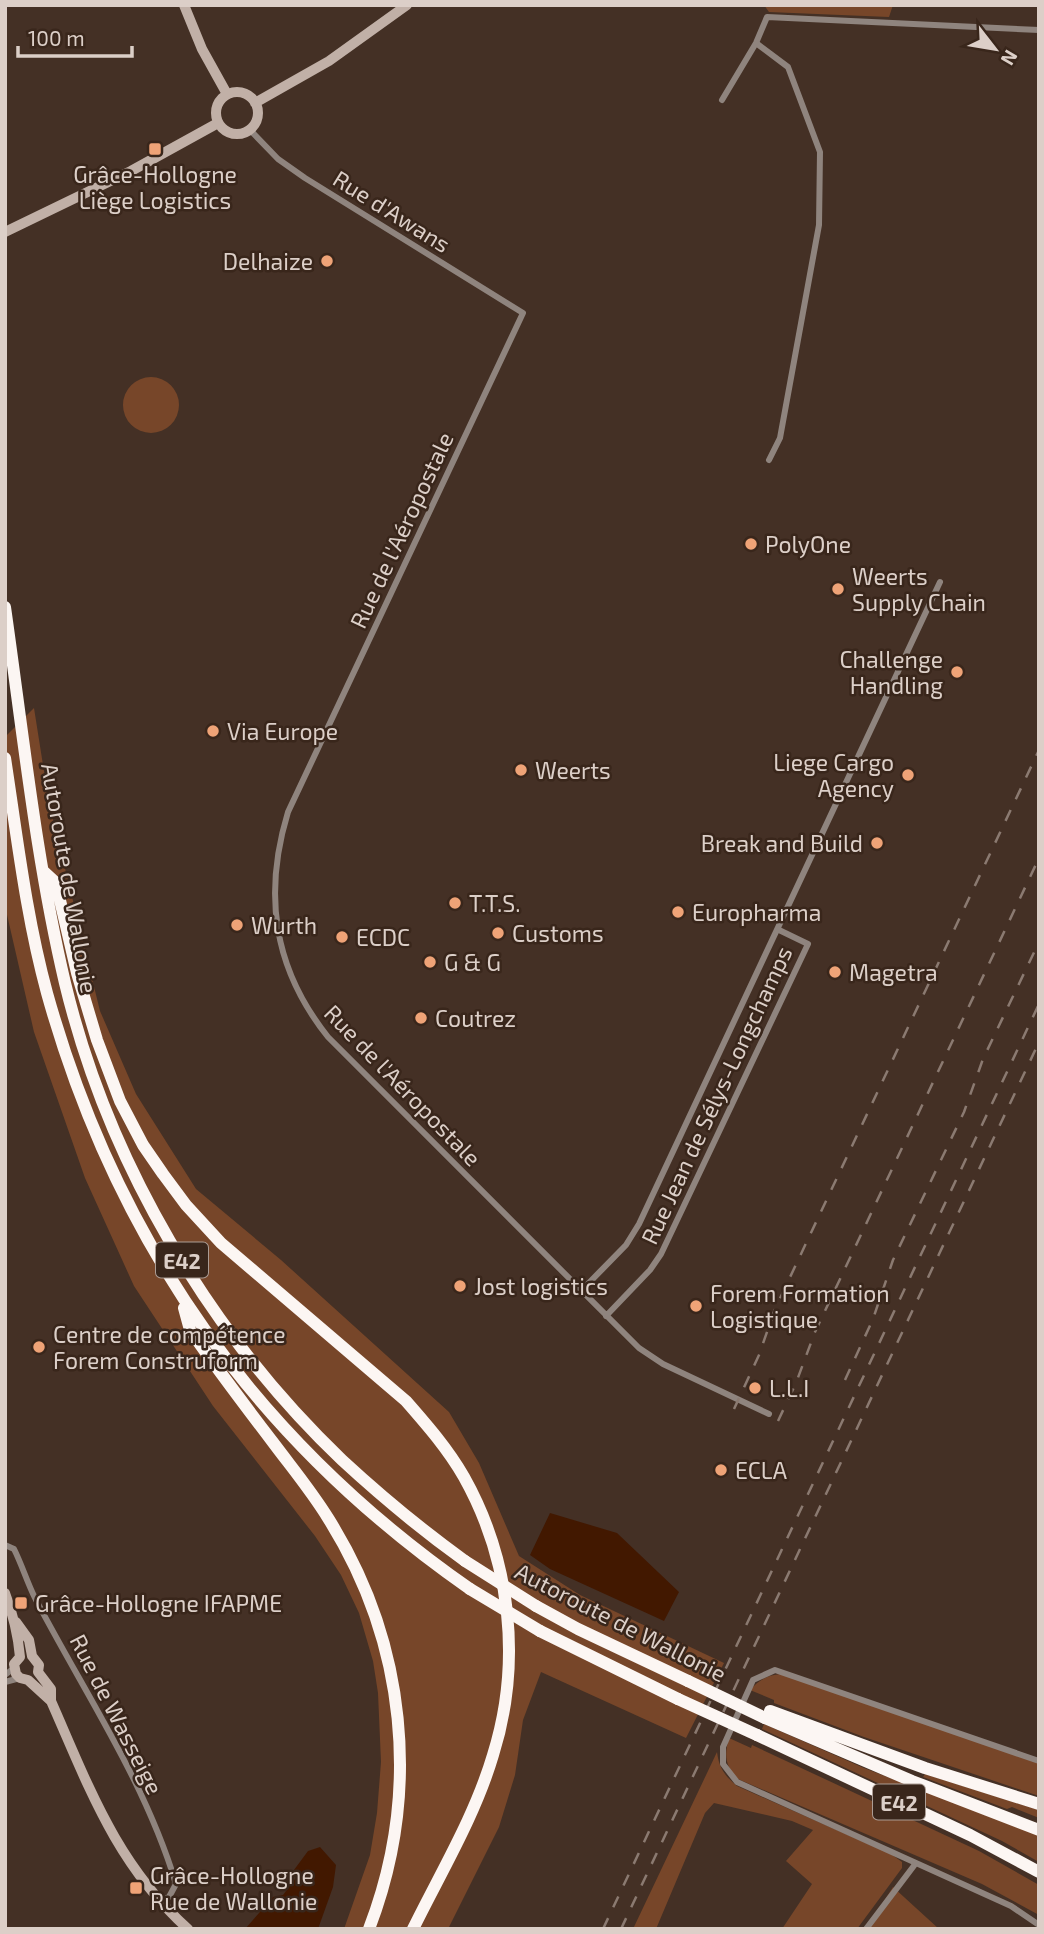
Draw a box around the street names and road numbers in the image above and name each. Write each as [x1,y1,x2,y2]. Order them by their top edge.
street label: Rue d'Awans [328,164,456,258]
street label: Rue de l'Aéropostale [343,428,459,632]
street label: Autoroute de Wallonie [36,761,104,995]
street label: Rue Jean de Sélys-Longchamps [635,942,797,1248]
street label: Rue de l'Aéropostale [319,999,487,1171]
road number: E42 [156,1242,208,1278]
street label: Autoroute de Wallonie [511,1557,731,1687]
street label: Rue de Wasseige [65,1629,169,1799]
road number: E42 [873,1784,925,1820]

